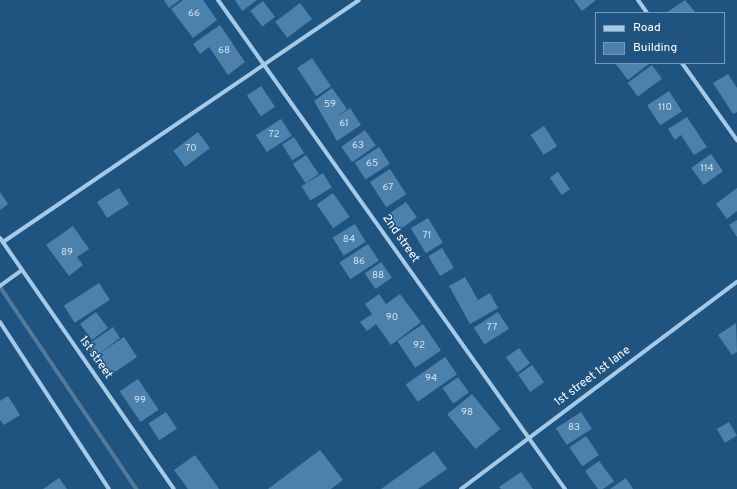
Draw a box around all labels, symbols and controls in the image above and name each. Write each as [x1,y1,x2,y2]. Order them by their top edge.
house number: 66 [188,8,200,20]
legend [595,12,725,64]
text: Road [633,20,661,36]
text: Building [633,40,677,56]
house number: 68 [218,45,230,57]
house number: 59 [324,99,336,111]
house number: 110 [658,102,672,114]
house number: 61 [339,118,349,130]
house number: 72 [268,129,280,141]
house number: 63 [352,140,364,152]
house number: 70 [185,143,197,155]
house number: 65 [366,158,378,170]
house number: 114 [700,163,714,175]
house number: 67 [383,182,393,194]
street label: 2nd street [378,212,422,266]
house number: 71 [422,230,432,242]
house number: 84 [343,234,355,246]
house number: 89 [61,247,73,259]
house number: 86 [353,256,365,268]
house number: 88 [372,270,384,282]
house number: 90 [386,312,398,324]
house number: 77 [487,322,497,334]
street label: 1st street [75,334,115,382]
house number: 92 [413,340,425,352]
street label: 1st street 1st lane [552,344,634,410]
house number: 94 [425,373,437,385]
house number: 99 [134,395,146,407]
house number: 98 [461,407,473,419]
house number: 83 [568,422,580,434]

